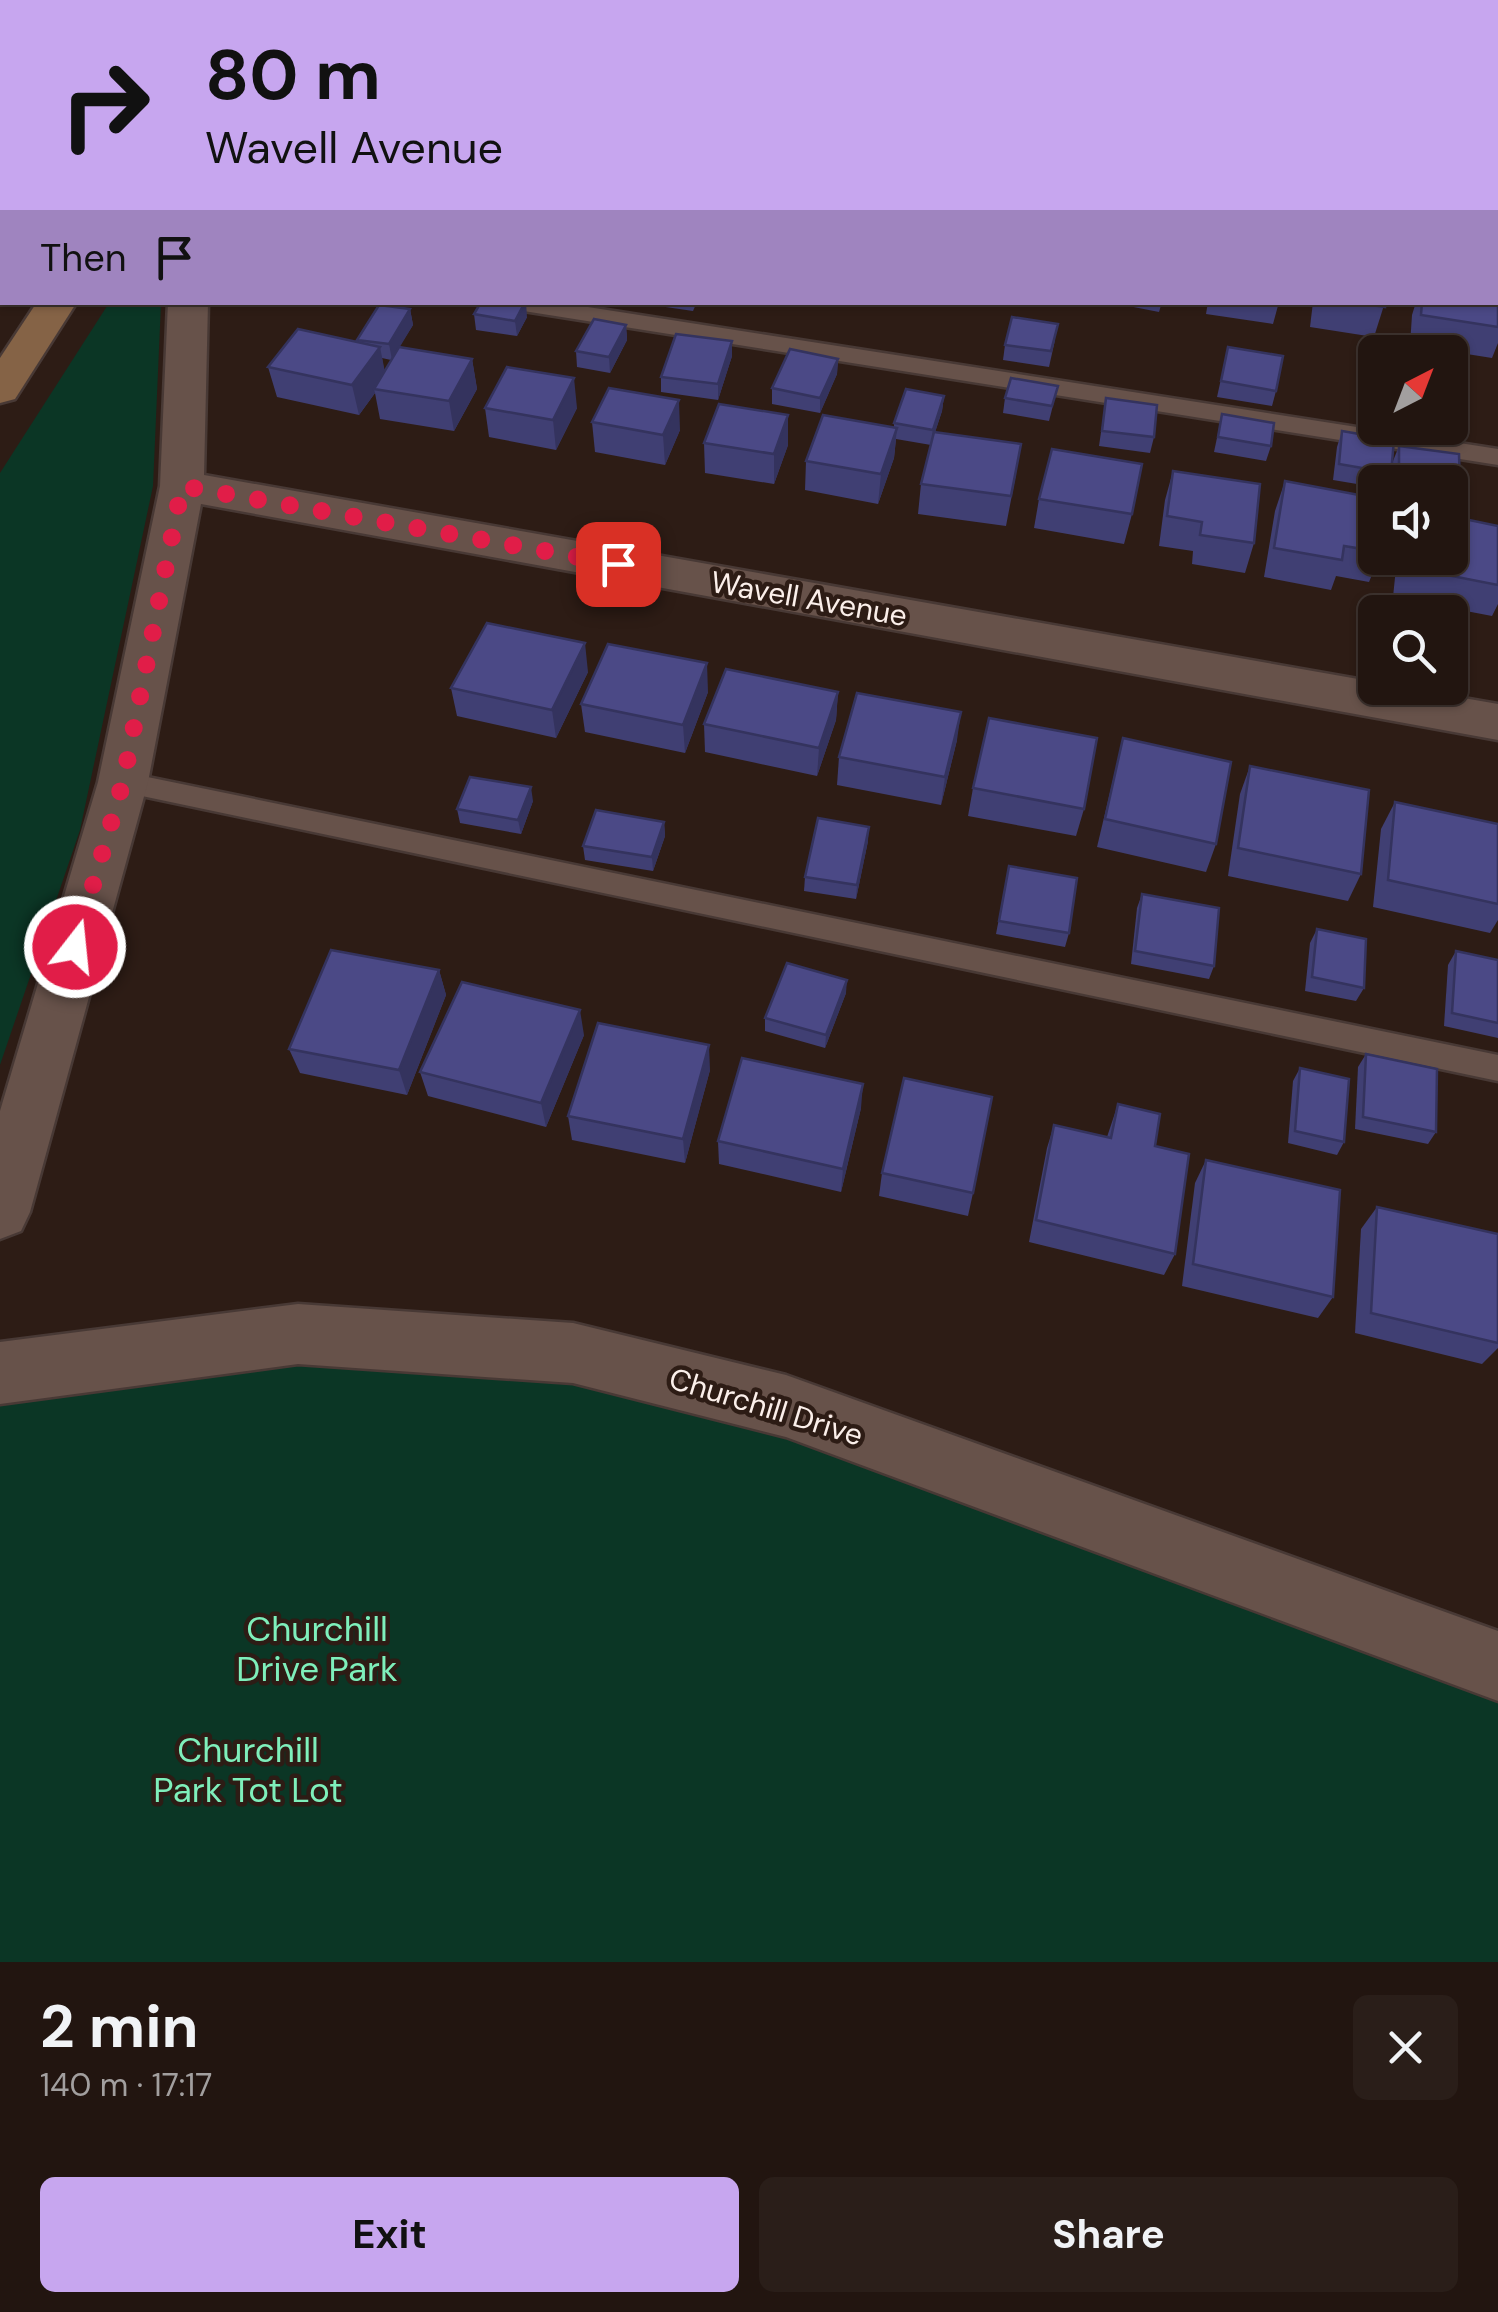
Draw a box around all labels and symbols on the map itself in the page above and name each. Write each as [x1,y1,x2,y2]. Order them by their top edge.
north arrow [1358,335,1468,445]
pin [576,522,661,607]
street label: Wavell Avenue [708,562,910,635]
position arrow [23,895,127,999]
street label: Churchill Drive [665,1359,868,1454]
park label: Churchill Drive Park [236,1606,398,1692]
park label: Churchill Park Tot Lot [153,1727,343,1813]

